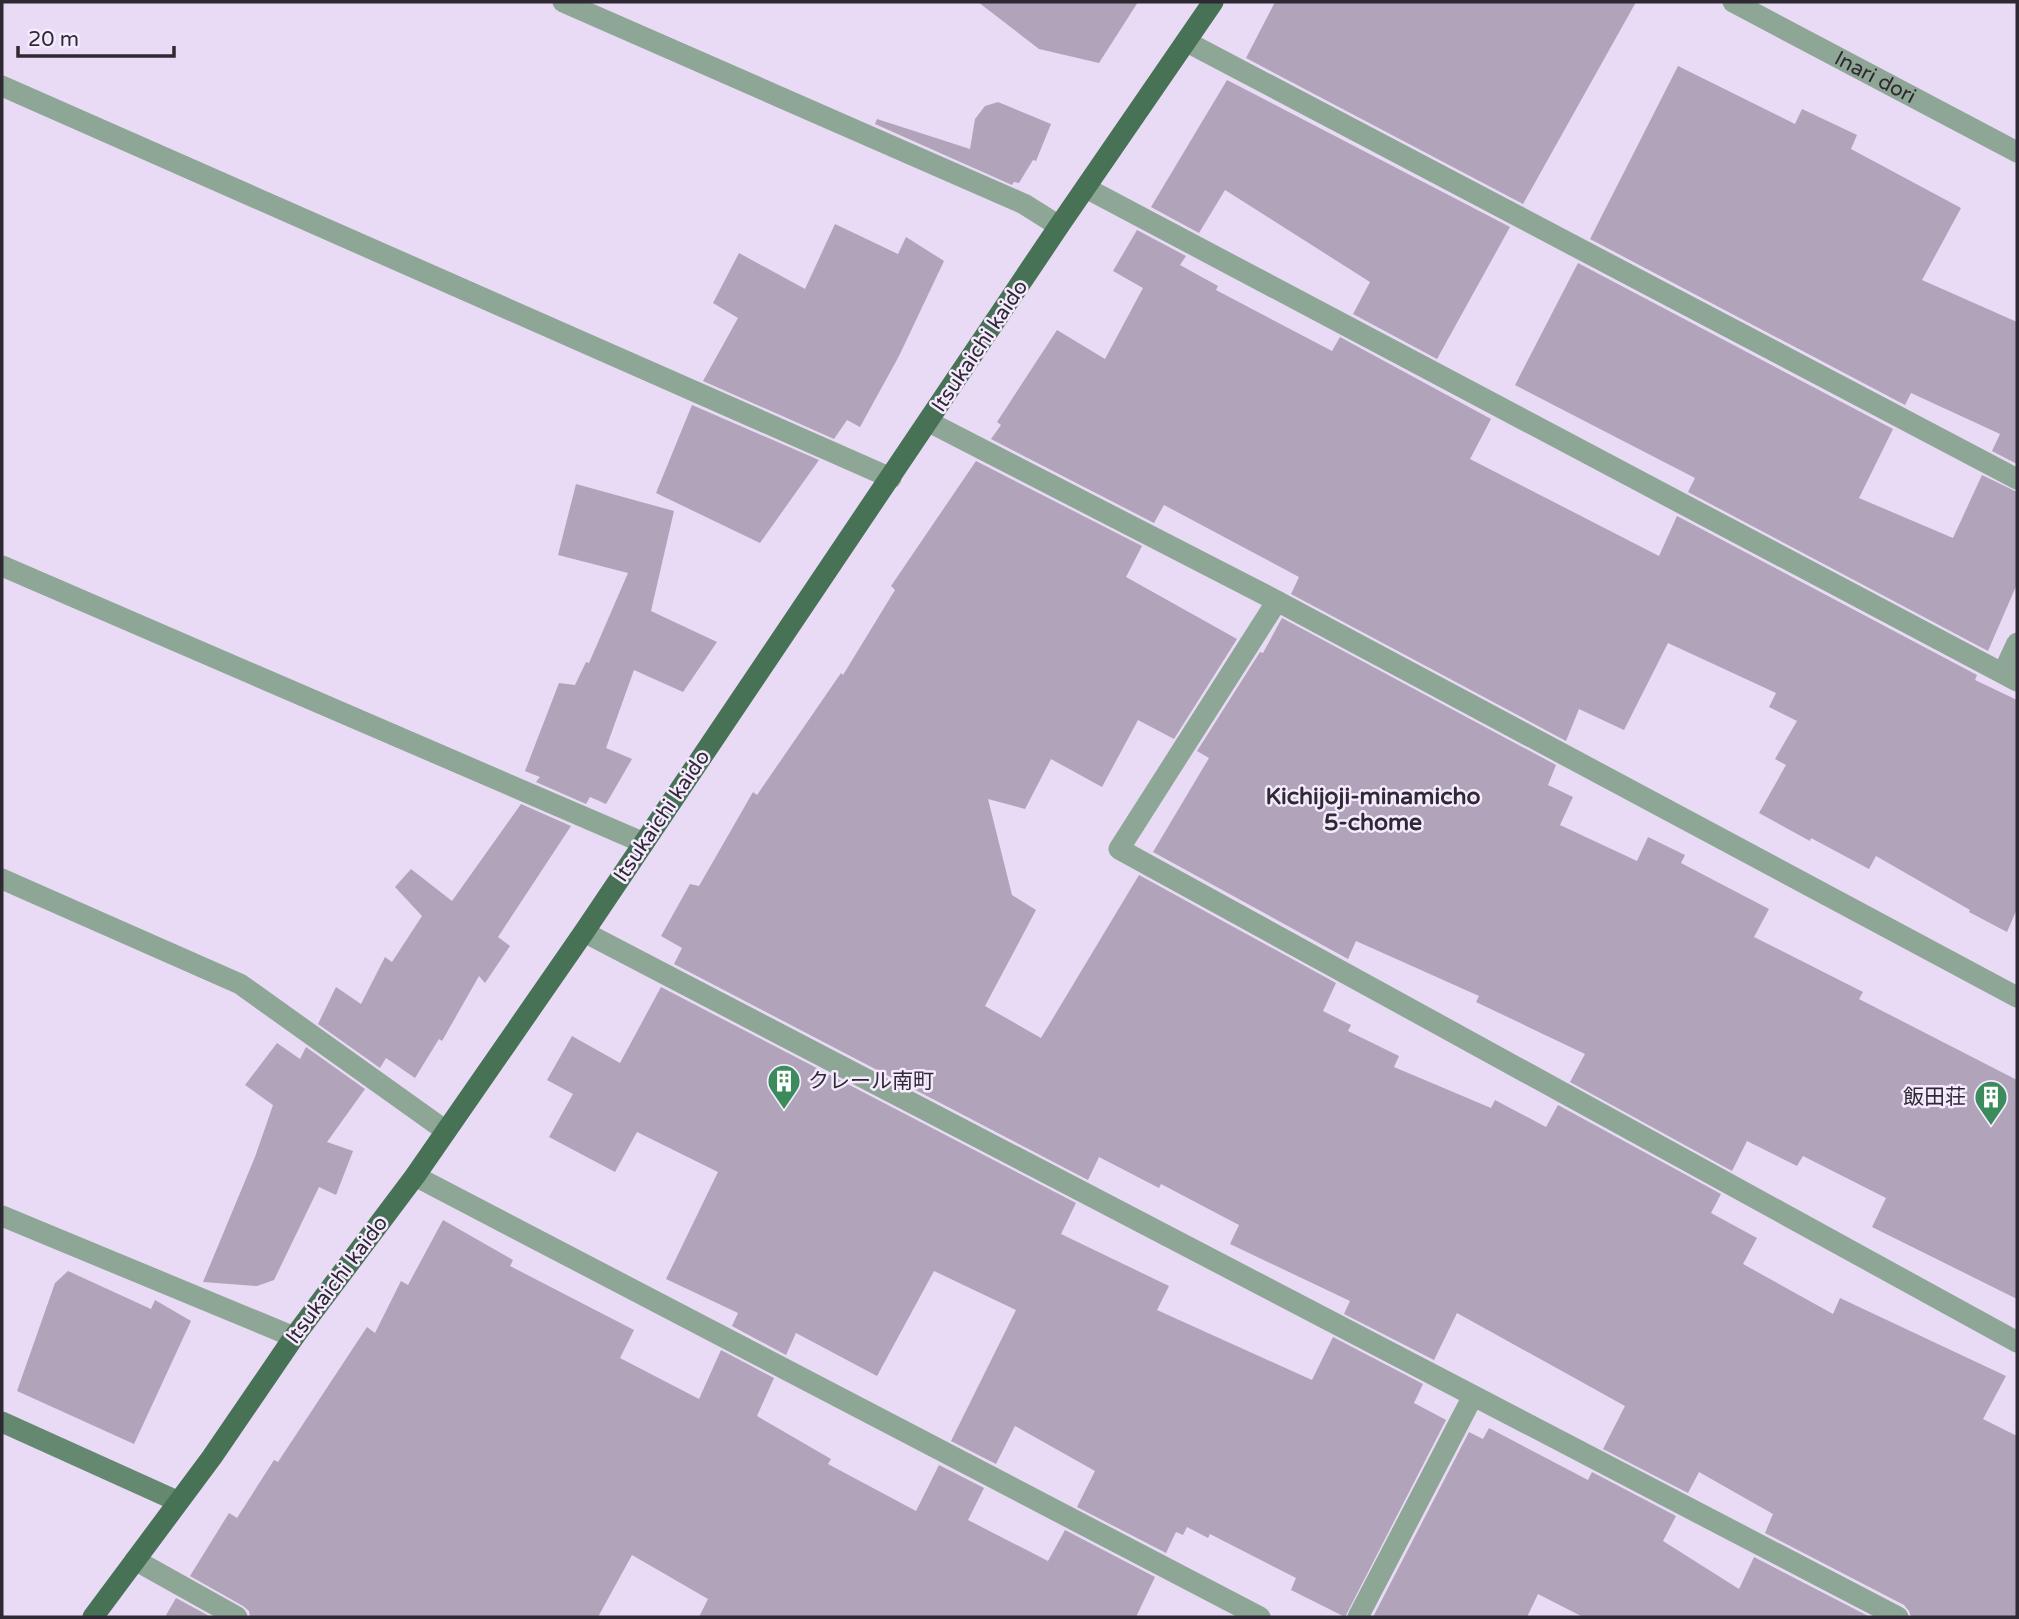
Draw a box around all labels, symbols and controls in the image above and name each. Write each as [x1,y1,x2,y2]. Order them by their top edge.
scale bar [18,14,173,58]
text: 20 m [28,27,79,52]
street label: Inari dori [1830,45,1920,109]
street label: Itsukaichi kaido [927,275,1033,417]
street label: Itsukaichi kaido [609,745,715,887]
district label: Kichijoji-minamicho 5-chome [1266,783,1480,837]
building icon: クレール南町 [765,1062,803,1111]
place label: クレール南町 [808,1069,934,1094]
building icon: 飯田荘 [1972,1078,2010,1127]
place label: 飯田荘 [1903,1085,1966,1110]
street label: Itsukaichi kaido [281,1211,393,1349]

